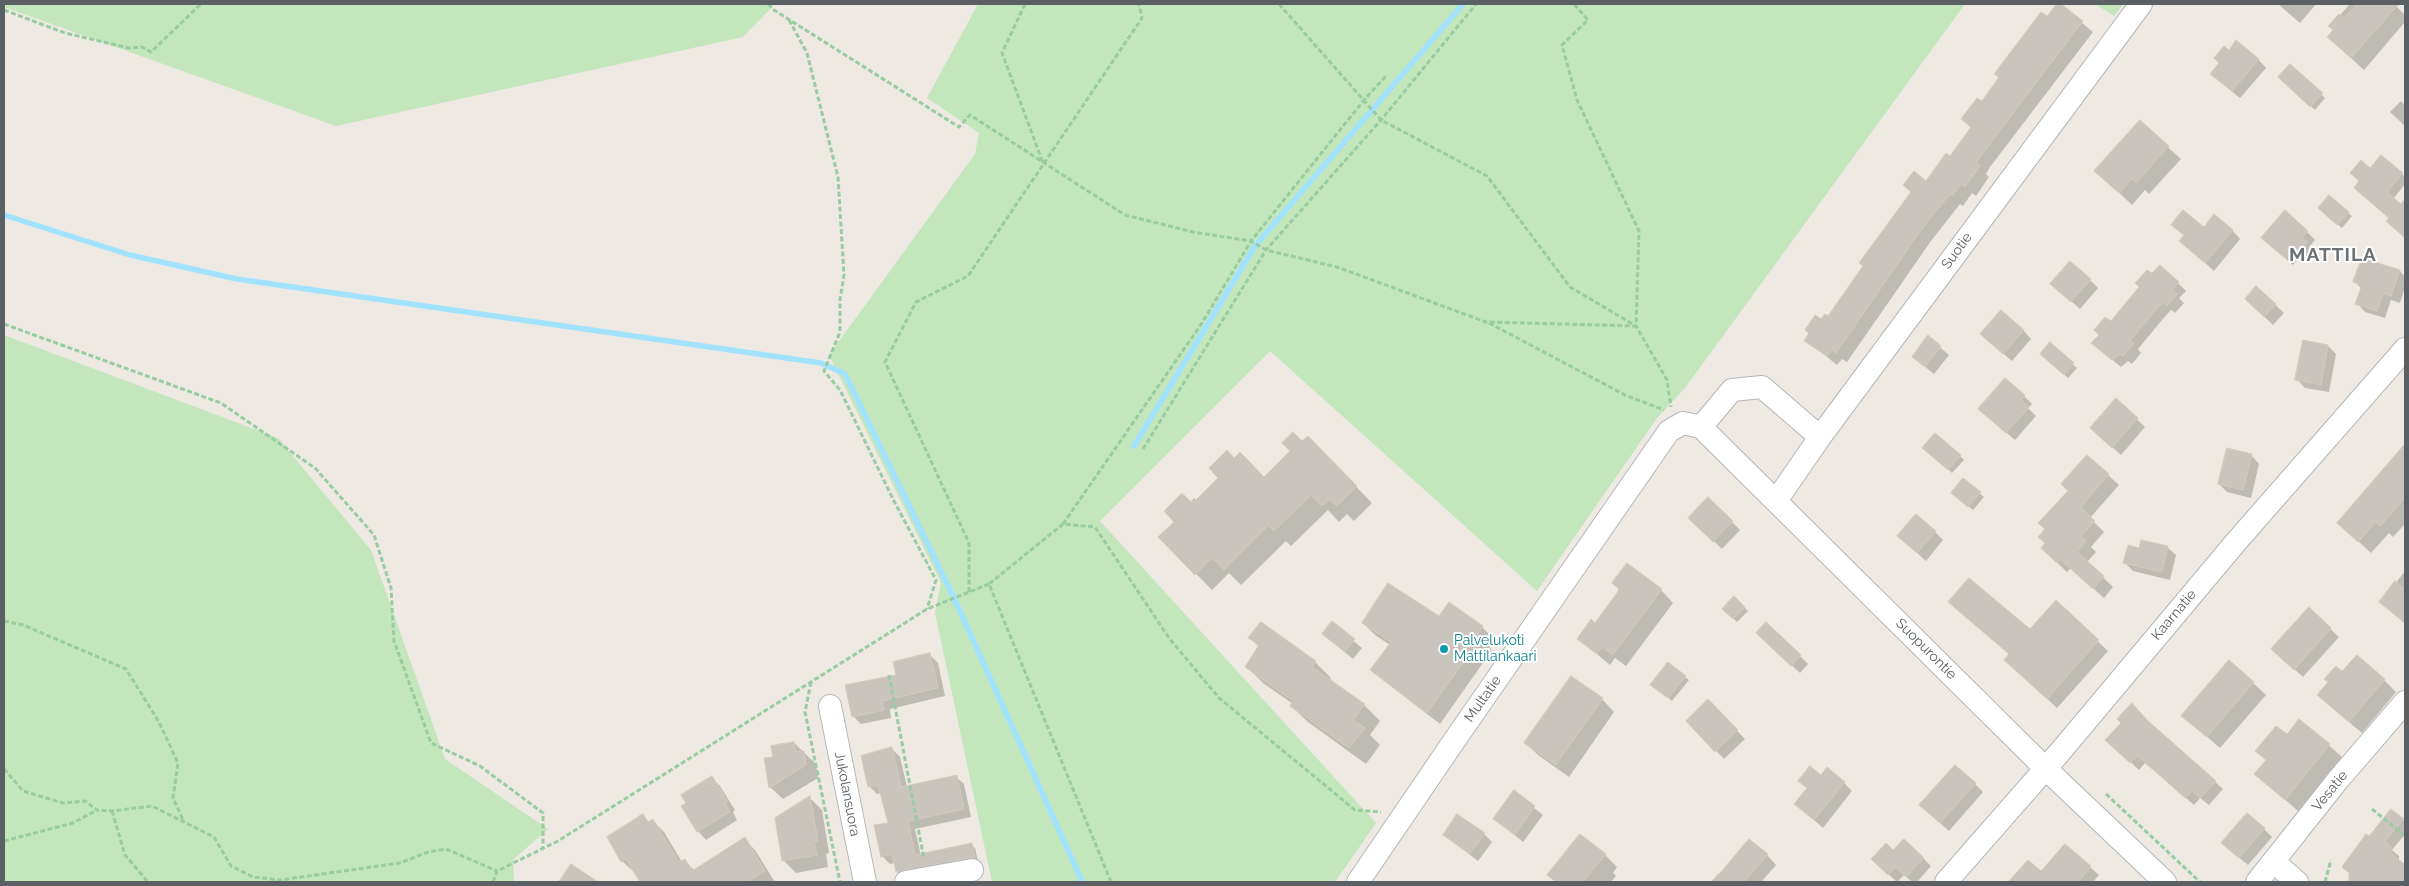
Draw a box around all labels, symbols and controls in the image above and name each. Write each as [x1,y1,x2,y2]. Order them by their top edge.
street label: Suotie [1938,229,1976,273]
district label: MATTILA [2288,244,2378,266]
street label: Kaarnatie [2148,586,2200,644]
street label: Suopurontie [1892,615,1960,683]
place label: Palvelukoti Mattilankaari [1454,633,1536,666]
marker: Palvelukoti Mattilankaari [1438,643,1450,655]
street label: Multatie [1461,673,1505,725]
street label: Jukolansuora [831,750,863,838]
street label: Vesatie [2309,767,2351,815]

